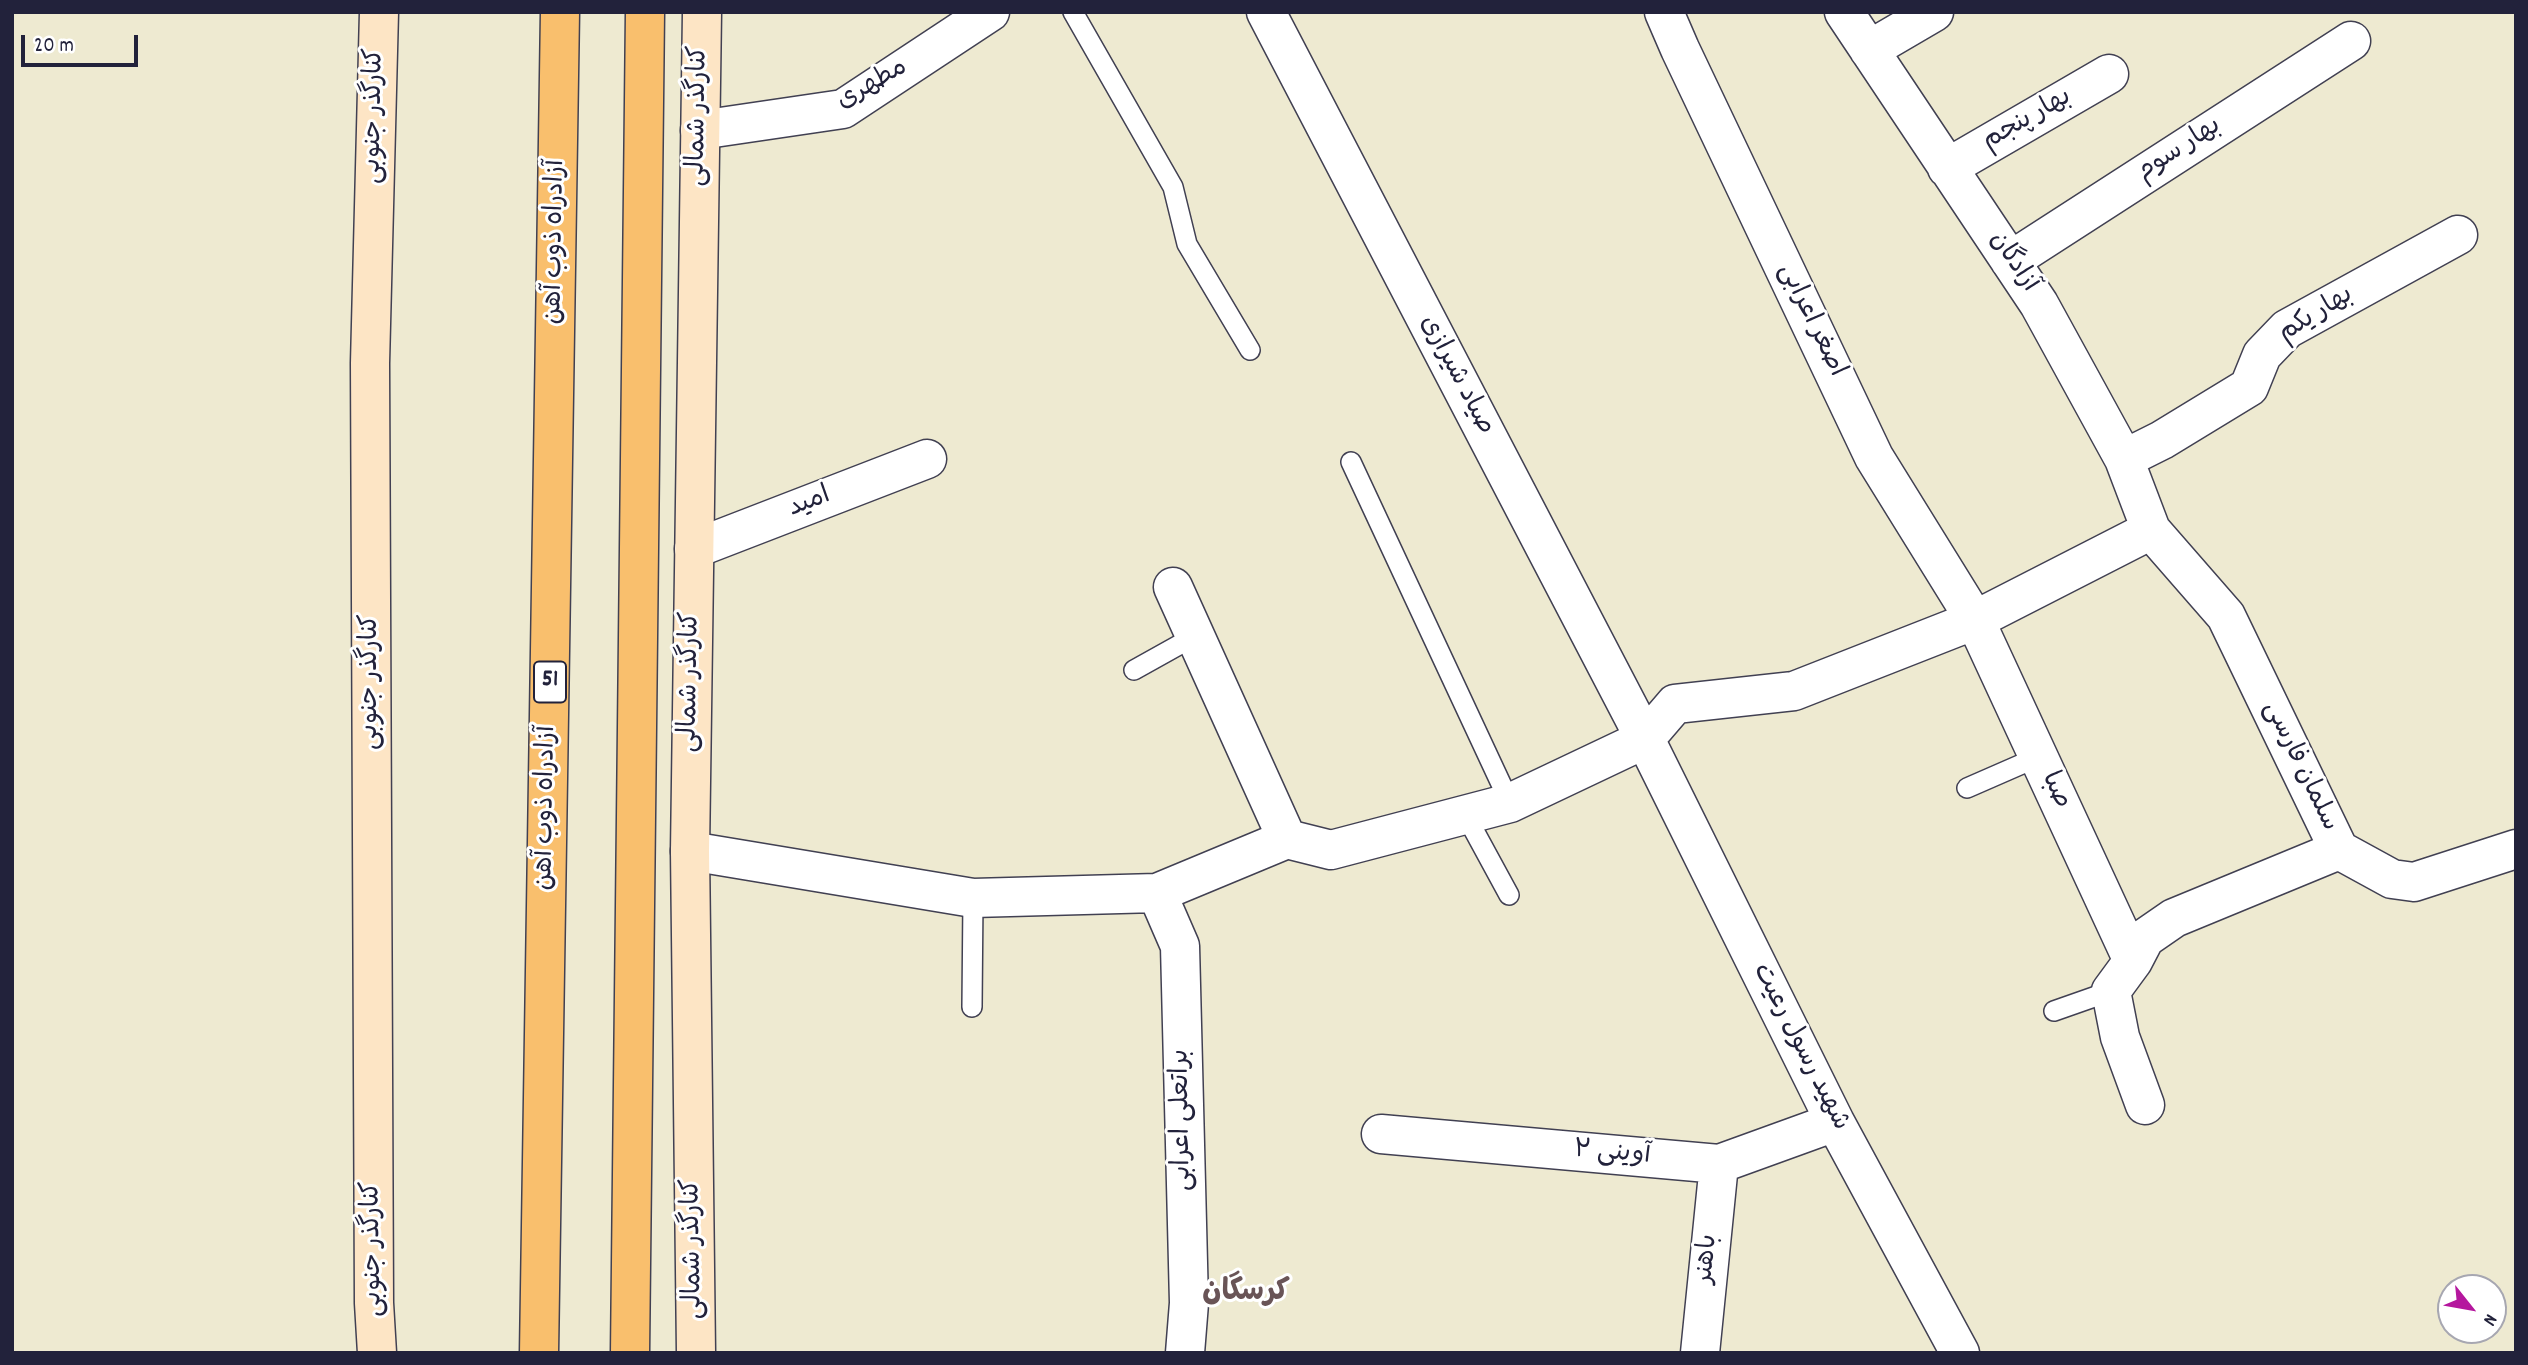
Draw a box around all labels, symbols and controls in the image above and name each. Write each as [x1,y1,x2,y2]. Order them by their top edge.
scale bar [24,21,142,65]
text: 20 m [34,32,74,62]
street label: کنارگذر شمالی [683,45,717,187]
street label: کنارگذر جنوبی [359,48,393,184]
street label: مطهری [832,53,914,119]
street label: بهار پنجم [1978,83,2078,159]
street label: بهار سوم [2132,112,2228,190]
street label: آزادراه ذوب آهن [540,159,574,325]
street label: آزادگان [1981,227,2043,299]
street label: اصغر اعرابی [1769,259,1851,383]
street label: بهار یکم [2274,281,2360,351]
street label: صیاد شیرازی [1411,311,1499,441]
street label: امید [785,482,835,526]
street label: کنارگذر شمالی [675,611,709,753]
street label: کنارگذر جنوبی [356,614,388,750]
road number: 51 [534,662,566,702]
street label: سلمان فارسی [2254,697,2344,837]
street label: آزادراه ذوب آهن [531,725,565,891]
street label: صبا [2032,768,2076,814]
street label: شهید رسول رعیت [1743,959,1855,1137]
street label: براتعلی اعرابی [1167,1049,1201,1191]
street label: آوینی ۲ [1572,1136,1652,1174]
street label: کنارگذر شمالی [678,1178,712,1320]
street label: کنارگذر جنوبی [358,1181,392,1317]
street label: باهنر [1691,1233,1727,1285]
north arrow [2437,1274,2507,1344]
district label: کرسگان [1202,1277,1290,1313]
text: N [2475,1308,2503,1330]

